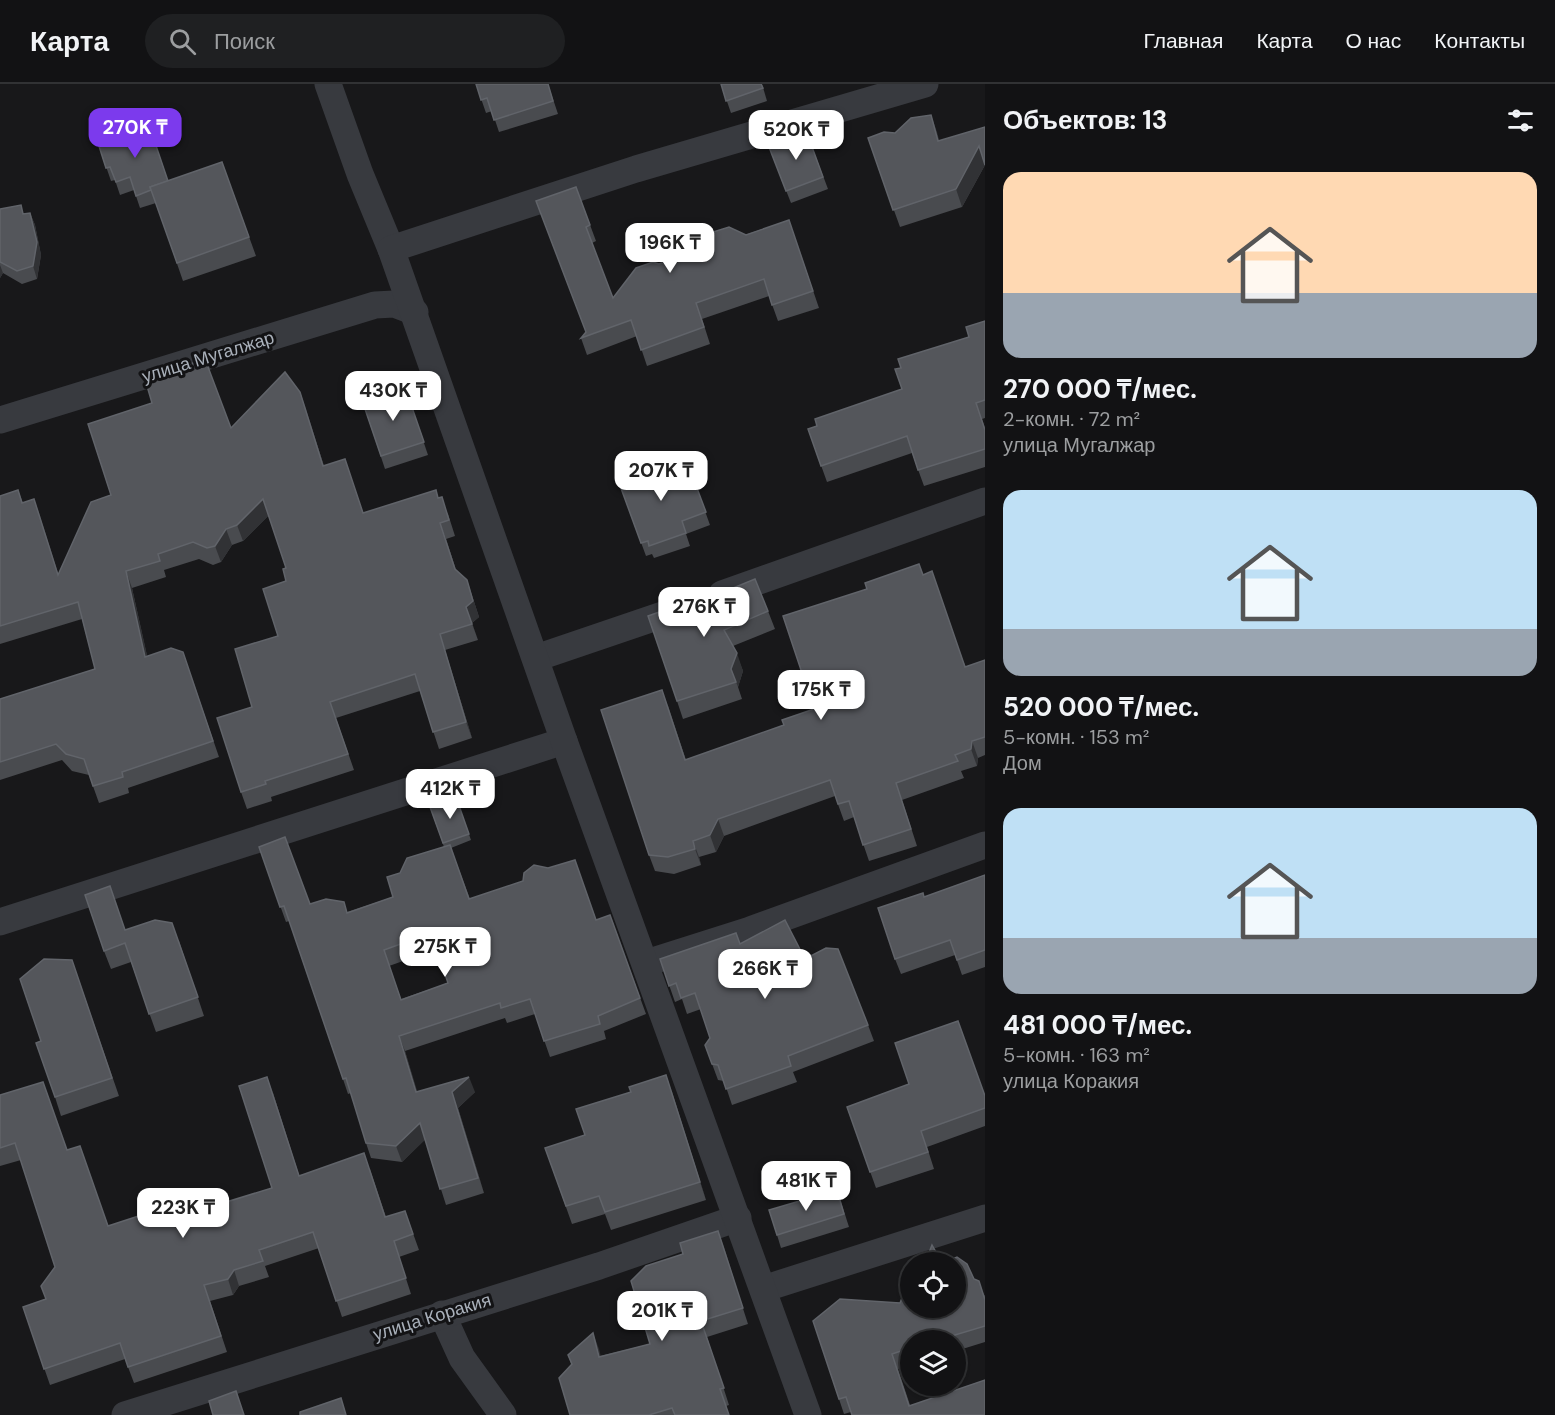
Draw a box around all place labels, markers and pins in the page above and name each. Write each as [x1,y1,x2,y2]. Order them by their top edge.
pin: 270K ₸ [86,108,184,159]
pin: 520K ₸ [747,110,845,161]
pin: 196K ₸ [621,223,719,274]
pin: 430K ₸ [344,371,442,422]
pin: 207K ₸ [612,451,710,502]
pin: 276K ₸ [655,587,753,638]
pin: 175K ₸ [772,670,870,721]
pin: 412K ₸ [401,769,499,820]
pin: 275K ₸ [396,927,494,978]
pin: 266K ₸ [716,949,814,1000]
pin: 481K ₸ [757,1161,855,1212]
pin: 223K ₸ [134,1188,232,1239]
pin: 201K ₸ [613,1291,711,1342]

